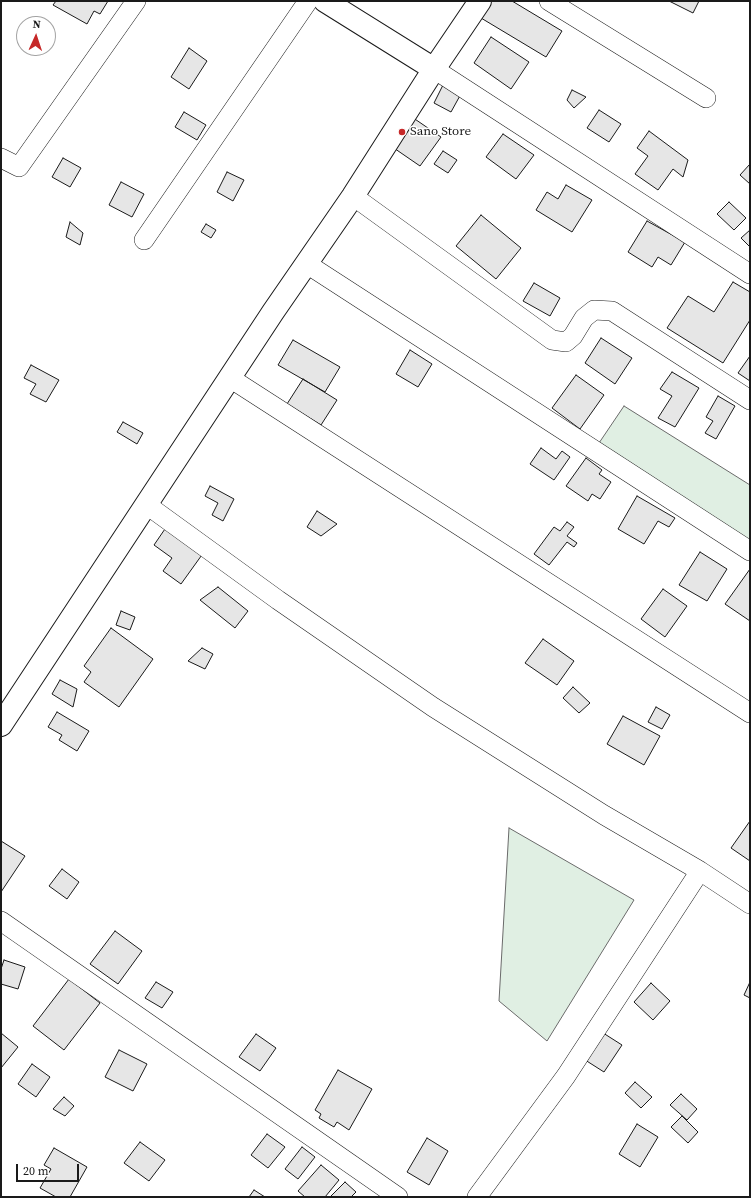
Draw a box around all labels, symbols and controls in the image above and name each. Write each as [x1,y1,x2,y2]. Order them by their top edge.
north arrow [16,16,56,56]
text: N [32,17,41,32]
place label: Sano Store [410,124,471,140]
marker: Sano Store [397,127,407,137]
scale bar [18,1156,81,1182]
text: 20 m [23,1163,49,1179]

